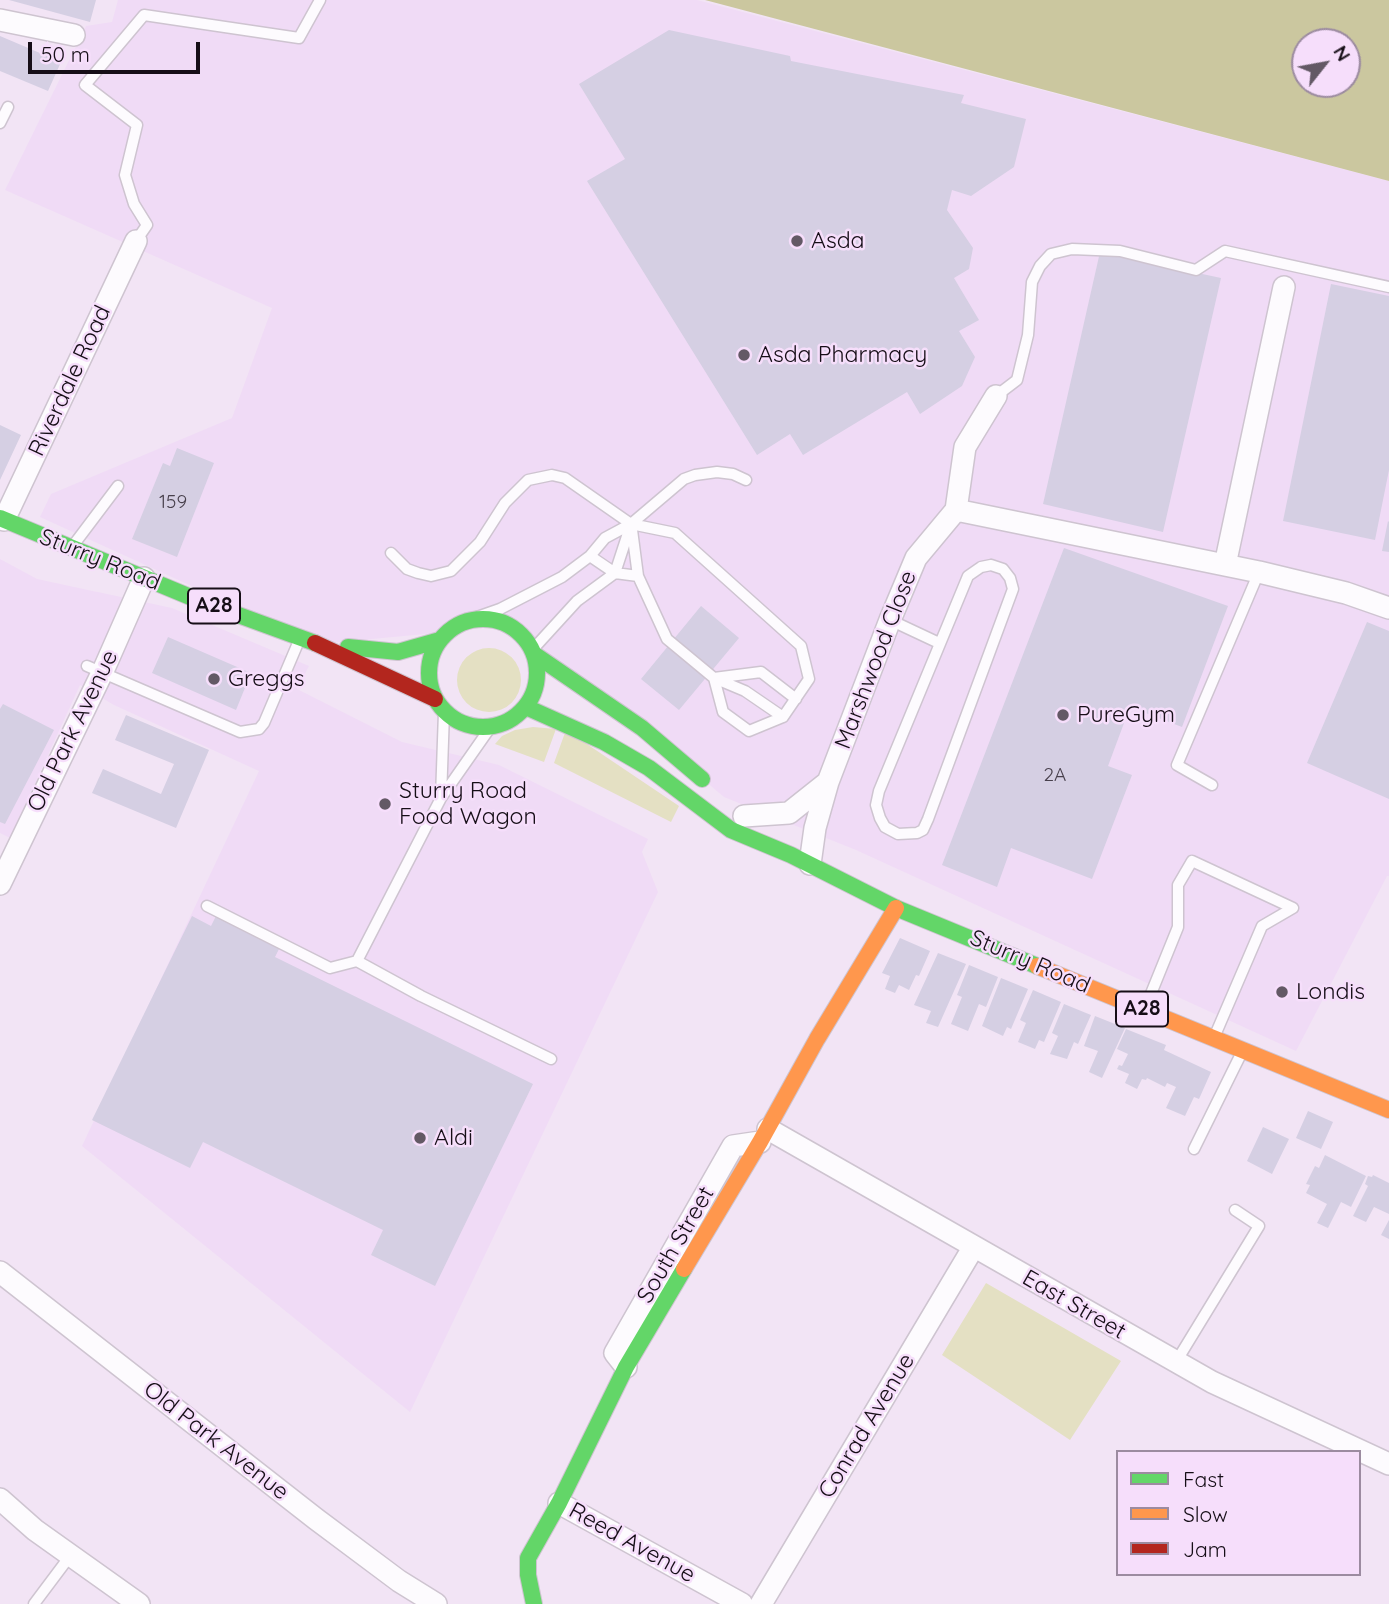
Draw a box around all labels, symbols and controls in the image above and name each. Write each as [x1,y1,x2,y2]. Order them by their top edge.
scale bar [32,28,203,72]
north arrow [1291,28,1361,98]
text: 50 m [41,41,90,67]
text: N [1328,41,1356,65]
place label: Asda [811,227,865,255]
marker: Asda [789,233,805,249]
street label: Riverdale Road [23,301,117,461]
place label: Asda Pharmacy [758,341,927,369]
marker: Asda Pharmacy [736,347,752,363]
house number: 159 [159,491,187,513]
street label: Sturry Road [36,523,164,597]
street label: Marshwood Close [829,567,923,753]
road number: A28 [188,588,240,624]
street label: Old Park Avenue [22,646,124,816]
place label: Greggs [228,665,304,693]
marker: Greggs [206,671,222,687]
place label: PureGym [1077,701,1175,729]
marker: PureGym [1055,707,1071,723]
house number: 2A [1044,764,1066,786]
place label: Sturry Road Food Wagon [399,777,537,831]
marker: Sturry Road Food Wagon [377,796,393,812]
street label: Sturry Road [966,924,1094,1000]
place label: Londis [1296,978,1365,1006]
marker: Londis [1274,984,1290,1000]
road number: A28 [1116,992,1168,1026]
place label: Aldi [434,1124,473,1152]
marker: Aldi [412,1130,428,1146]
street label: South Street [632,1182,720,1308]
street label: East Street [1017,1264,1131,1346]
street label: Conrad Avenue [813,1349,921,1503]
street label: Old Park Avenue [138,1376,294,1506]
legend [1116,1450,1361,1576]
text: Fast [1183,1466,1224,1492]
street label: Reed Avenue [564,1497,700,1589]
text: Slow [1183,1501,1228,1527]
text: Jam [1183,1536,1227,1562]

